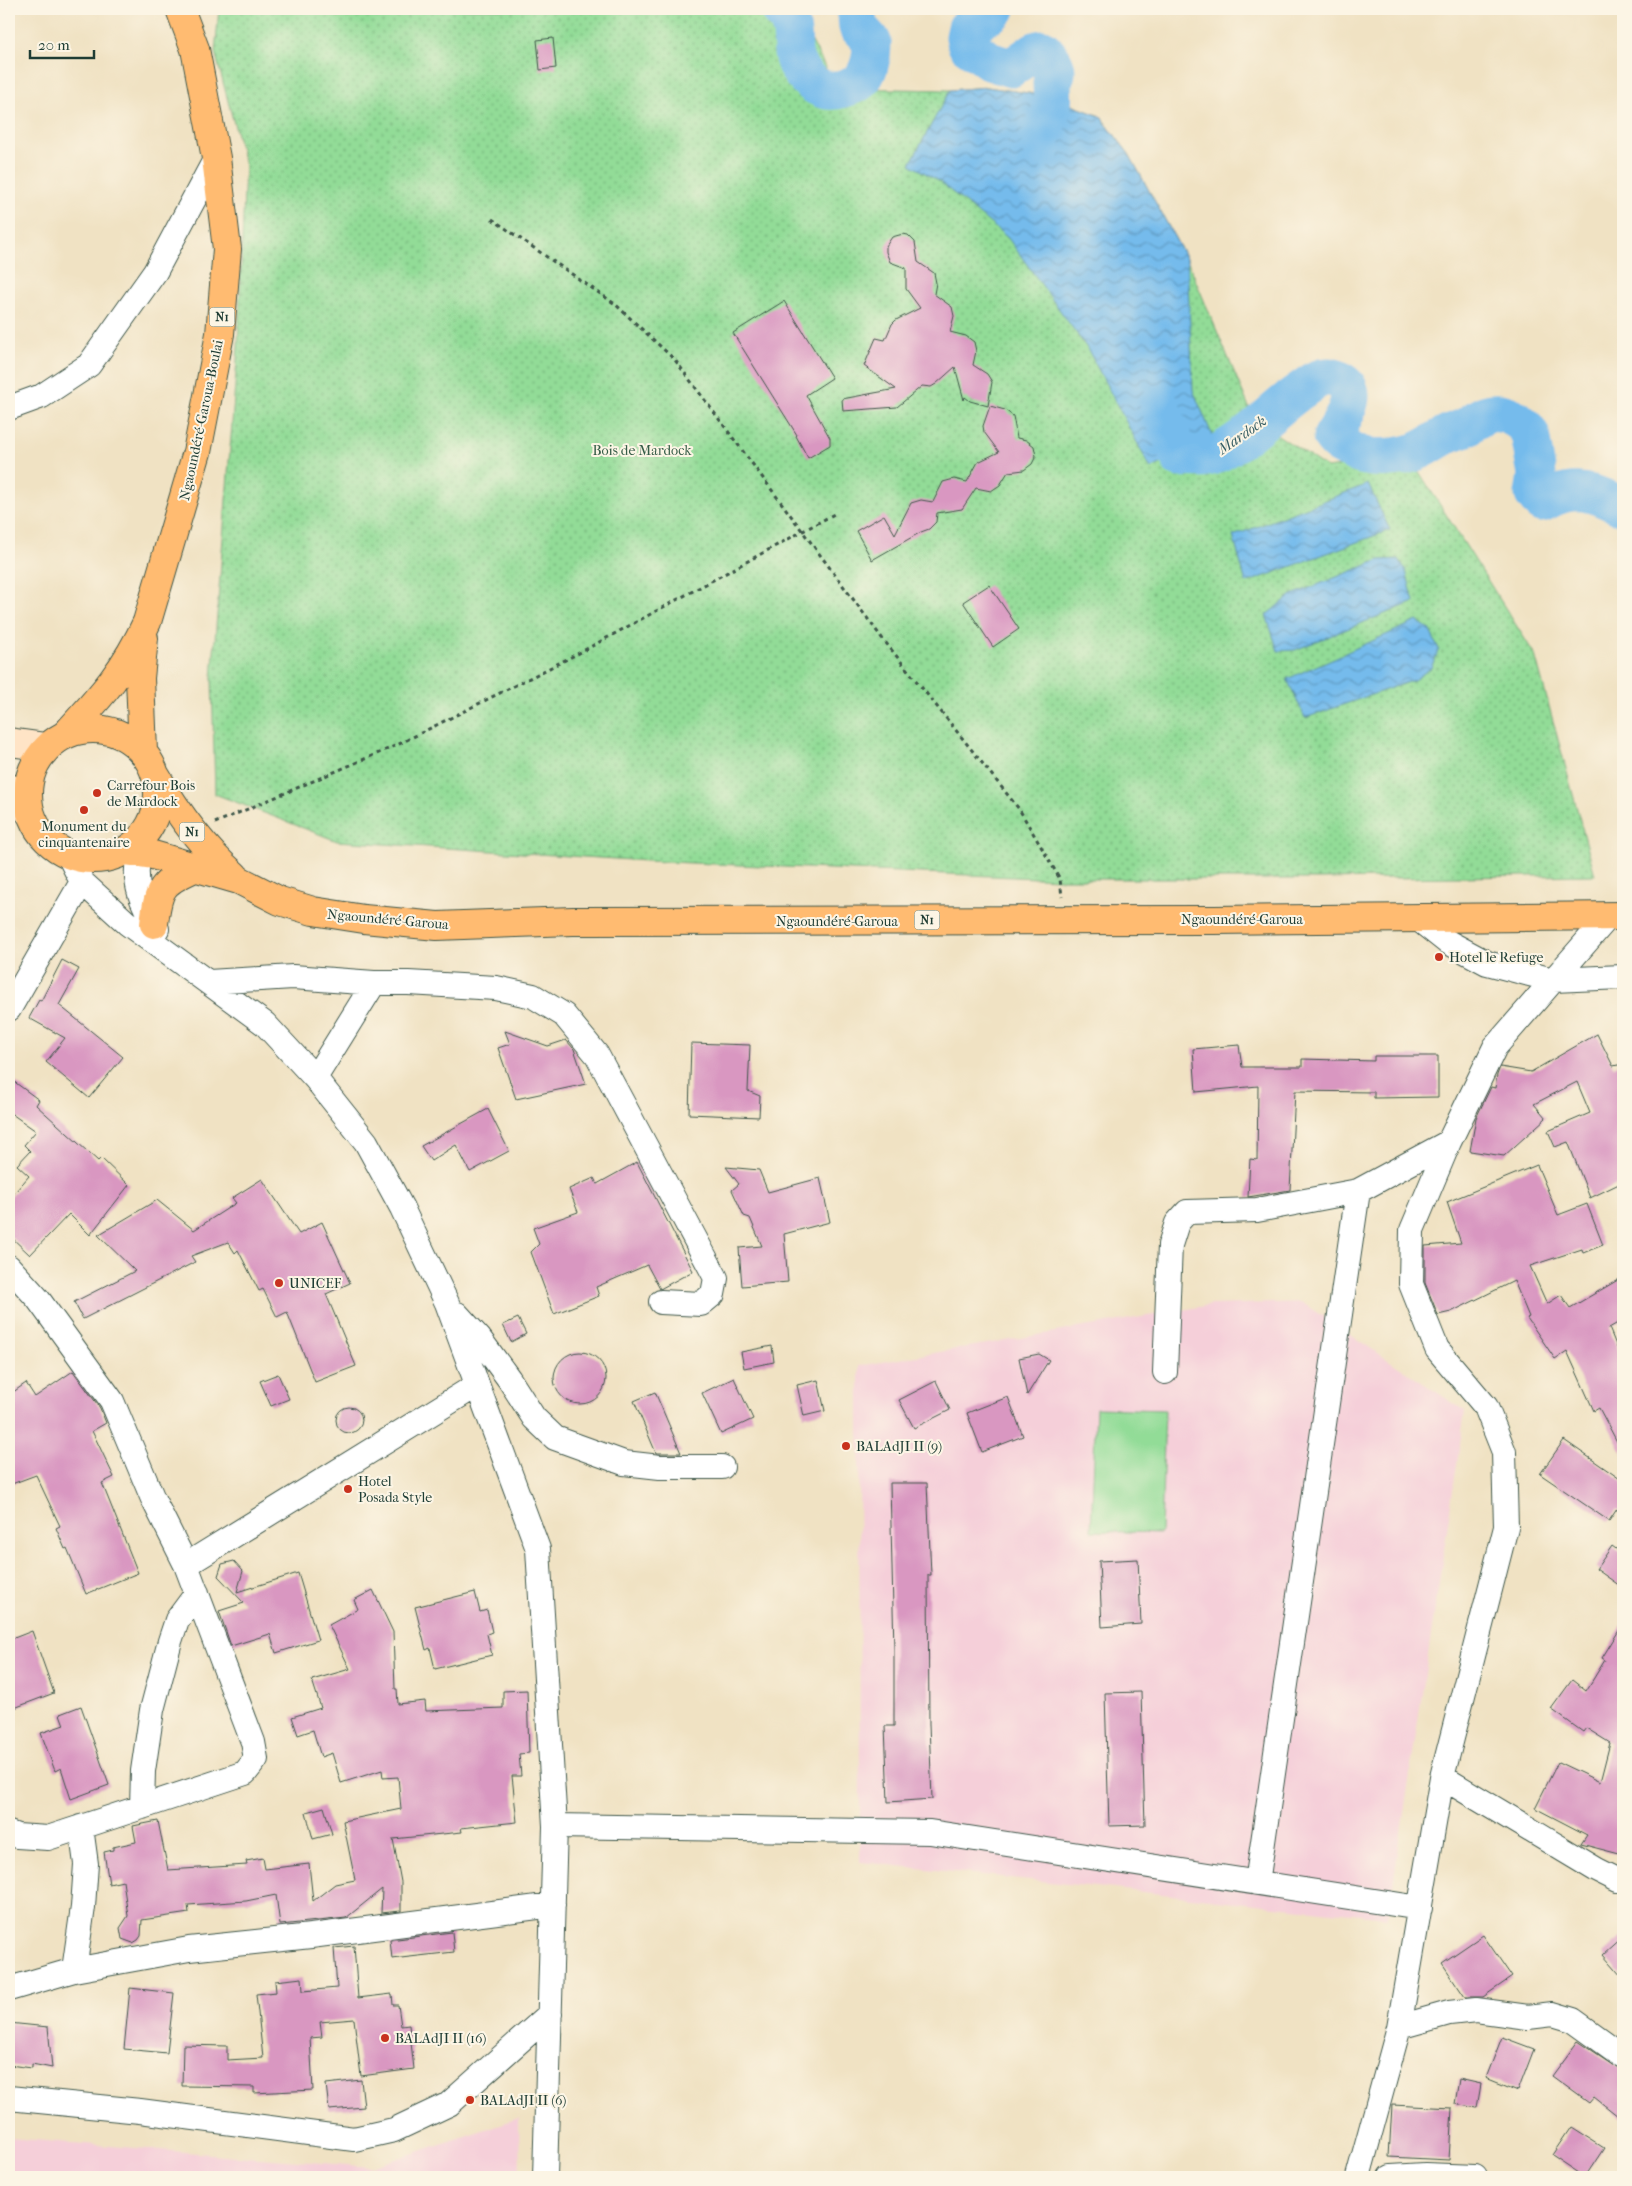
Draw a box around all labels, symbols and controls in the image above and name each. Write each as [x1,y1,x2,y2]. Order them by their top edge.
scale bar [30,28,94,60]
text: 20 m [38,36,70,54]
road number: N1 [210,308,234,326]
street label: Ngaoundéré-Garoua-Boulai [176,338,227,502]
water label: Mardock [1213,412,1270,459]
park label: Bois de Mardock [592,442,692,459]
place label: Carrefour Bois de Mardock [107,777,195,810]
marker: Carrefour Bois de Mardock [91,787,103,799]
marker: Monument du cinquantenaire [78,804,90,816]
place label: Monument du cinquantenaire [38,818,130,851]
road number: N1 [180,822,204,842]
street label: Ngaoundéré-Garoua [327,906,450,933]
road number: N1 [914,910,940,930]
street label: Ngaoundéré-Garoua [1181,911,1303,928]
street label: Ngaoundéré-Garoua [776,913,898,930]
place label: Hotel le Refuge [1449,949,1543,966]
marker: Hotel le Refuge [1433,951,1445,963]
place label: UNICEF [289,1275,342,1292]
marker: UNICEF [273,1277,285,1289]
place label: BALAdJI II (9) [856,1438,942,1455]
marker: BALAdJI II (9) [840,1440,852,1452]
place label: Hotel Posada Style [358,1473,432,1506]
marker: Hotel Posada Style [342,1483,354,1495]
place label: BALAdJI II (16) [395,2030,487,2047]
marker: BALAdJI II (16) [379,2032,391,2044]
place label: BALAdJI II (6) [480,2092,567,2109]
marker: BALAdJI II (6) [464,2094,476,2106]

